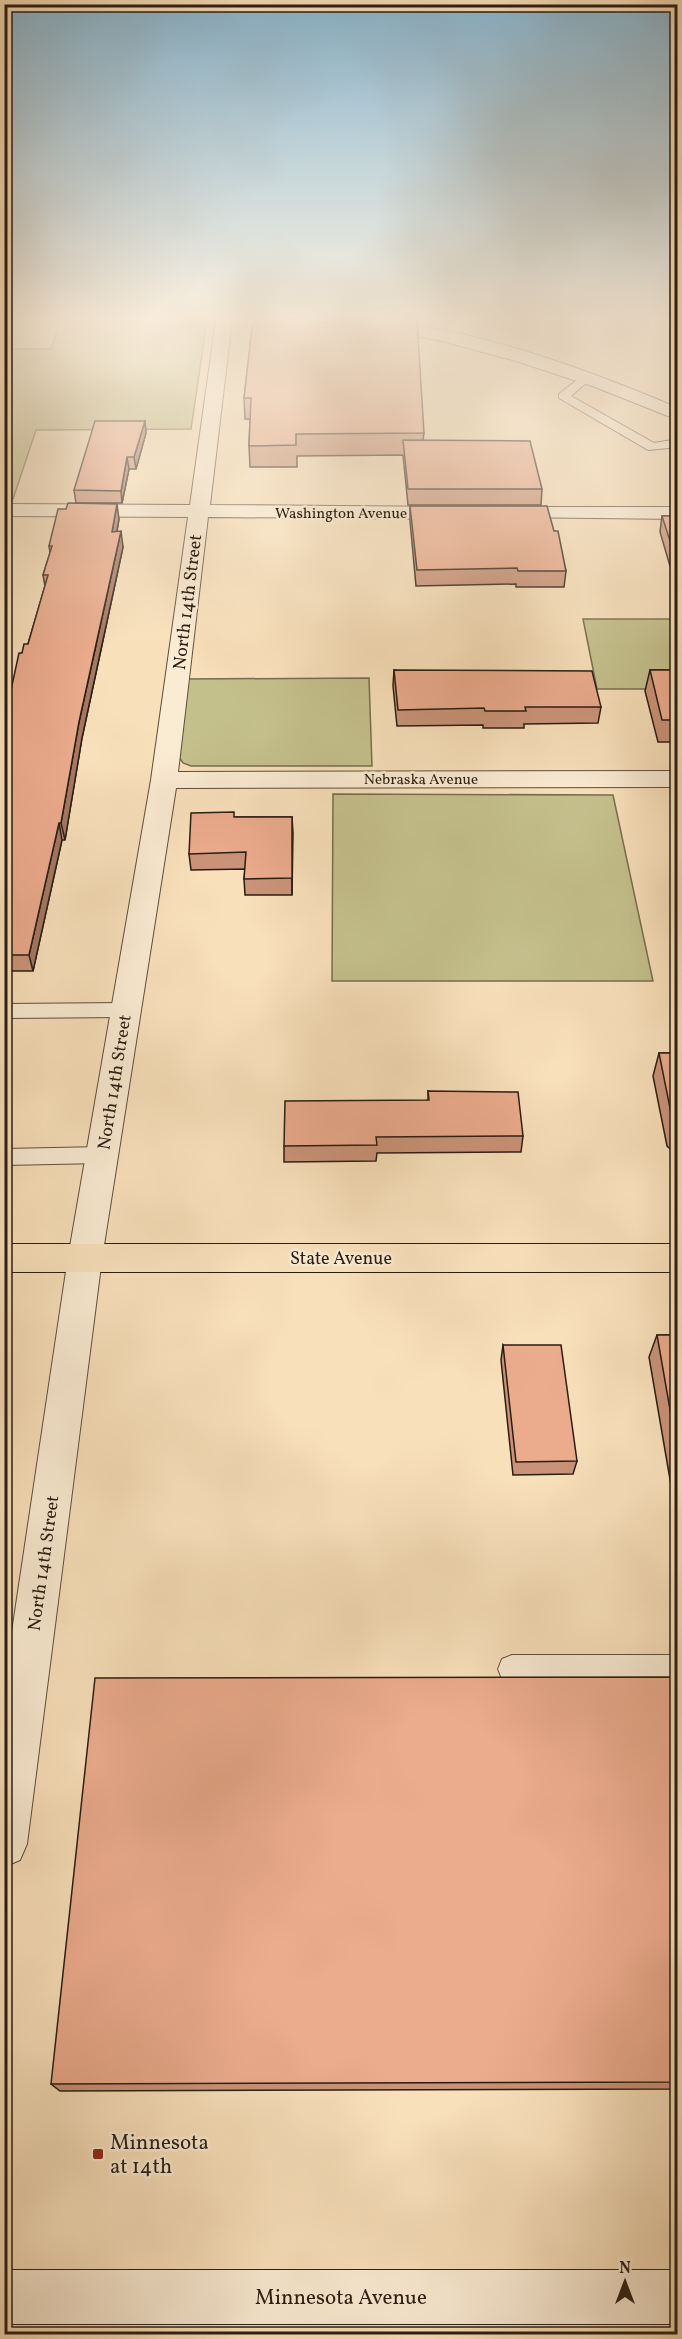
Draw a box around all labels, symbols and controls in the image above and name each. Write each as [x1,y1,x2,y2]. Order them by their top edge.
street label: Washington Avenue [275,504,407,525]
street label: North 14th Street [168,533,209,672]
street label: Nebraska Avenue [364,770,478,791]
street label: North 14th Street [92,1013,139,1152]
street label: State Avenue [290,1247,392,1272]
street label: North 14th Street [23,1494,66,1633]
place label: Minnesota at 14th [110,2129,209,2182]
marker: Minnesota at 14th [91,2147,105,2161]
north arrow [595,2252,655,2312]
text: N [619,2258,631,2280]
street label: Minnesota Avenue [255,2284,427,2313]

